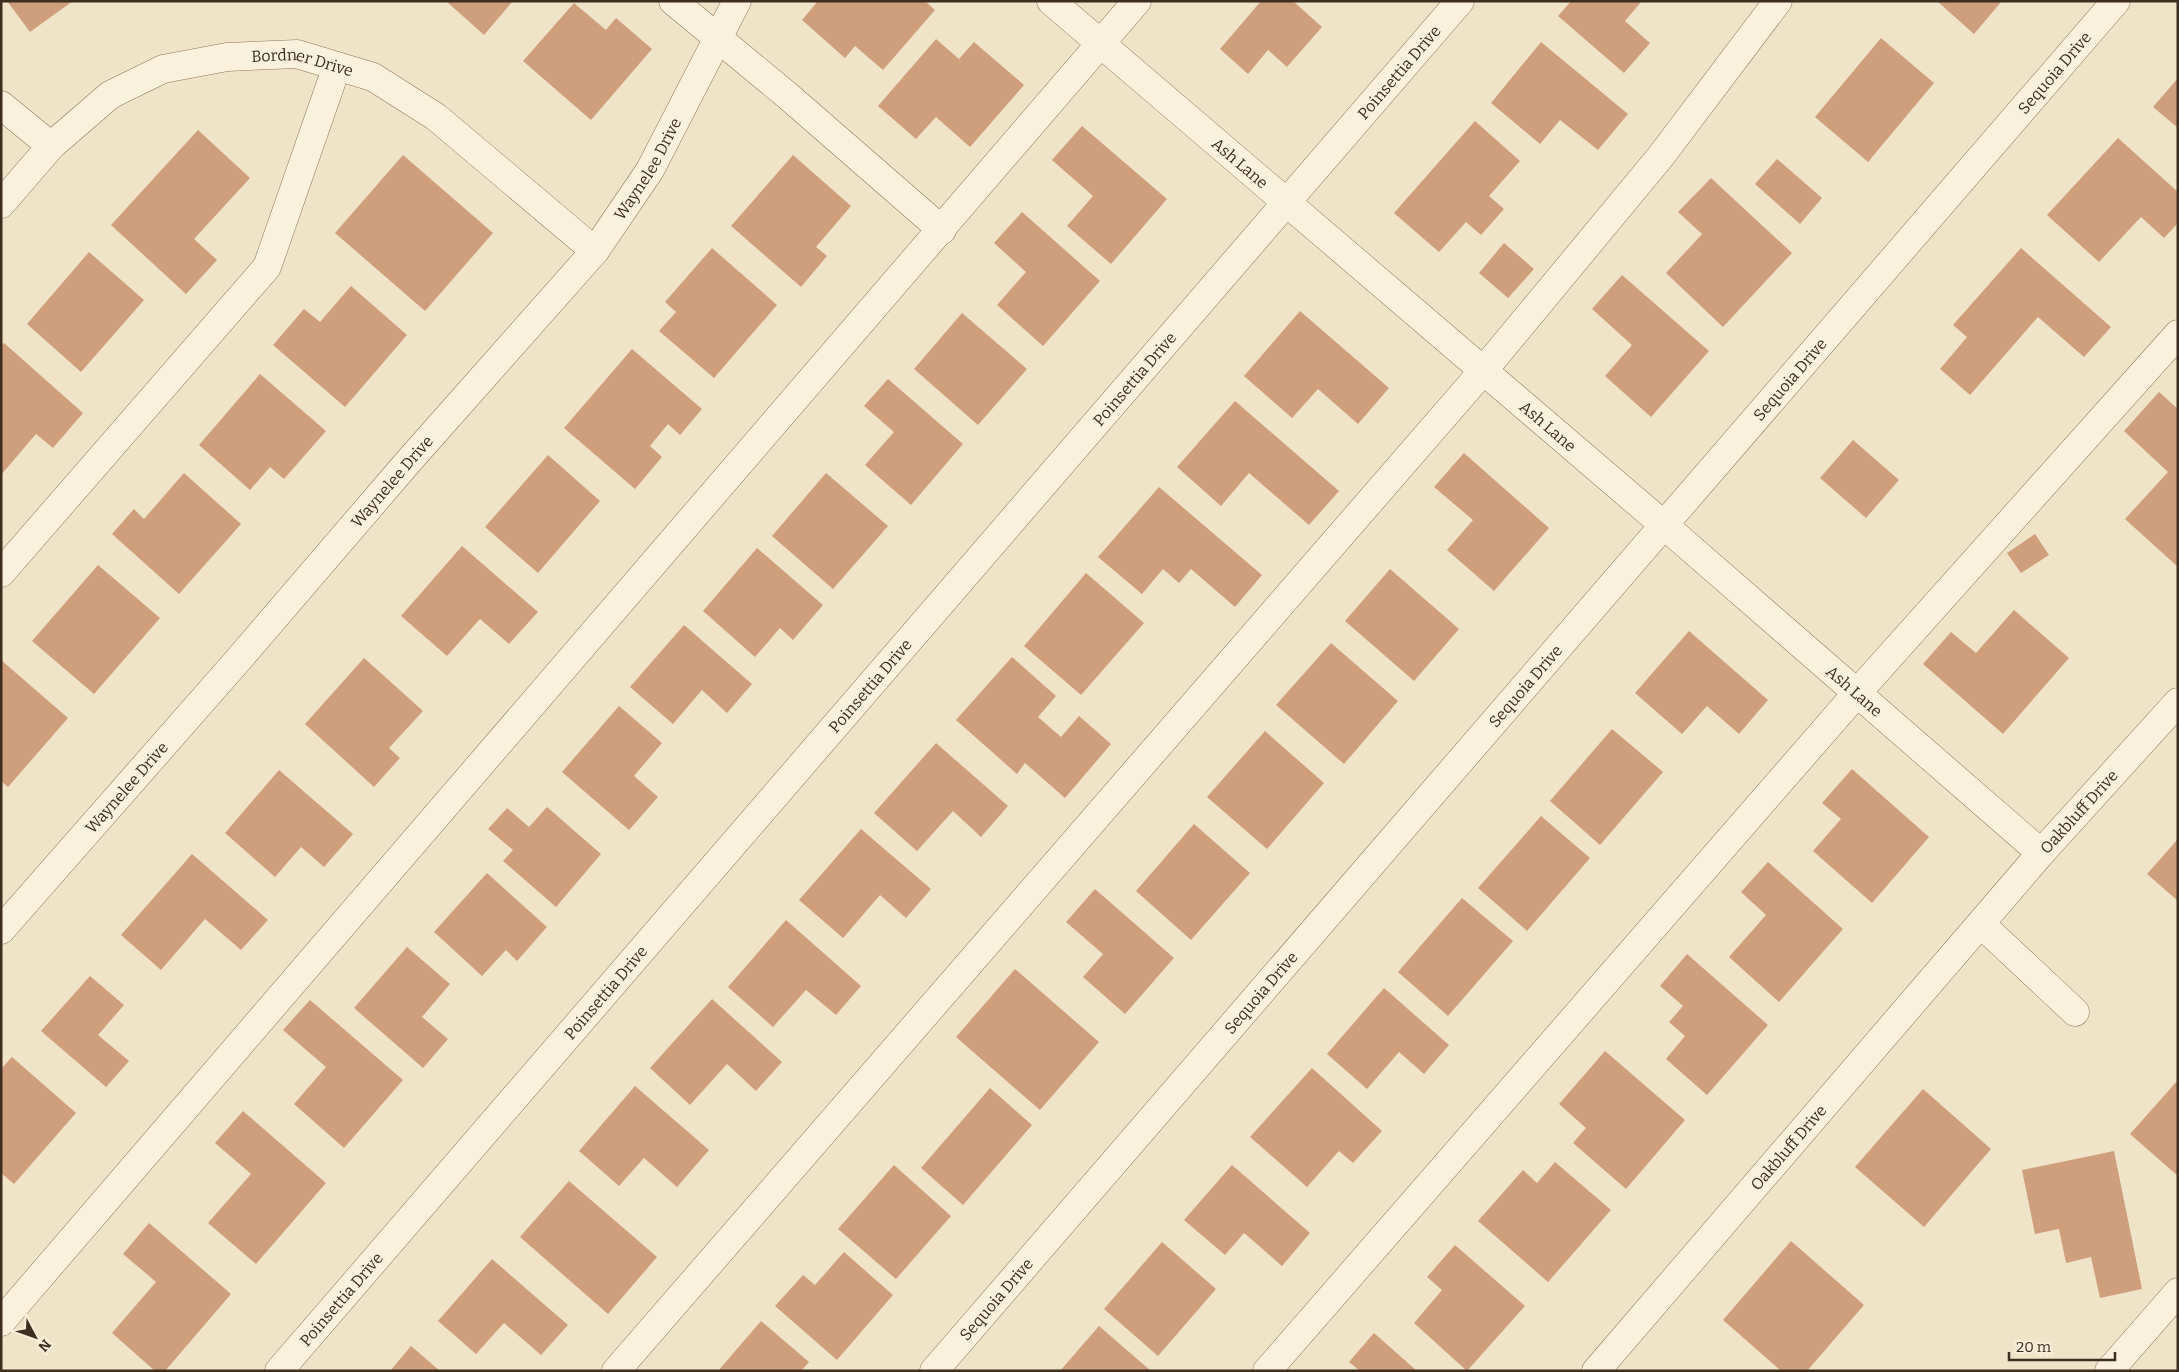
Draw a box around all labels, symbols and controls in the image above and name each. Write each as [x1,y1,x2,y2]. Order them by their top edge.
street label: Poinsettia Drive [1354,22,1445,123]
street label: Sequoia Drive [2014,28,2095,118]
street label: Bordner Drive [251,45,355,80]
street label: Waynelee Drive [610,115,685,223]
street label: Ash Lane [1208,134,1272,193]
street label: Poinsettia Drive [1089,328,1180,430]
street label: Sequoia Drive [1749,334,1831,424]
street label: Ash Lane [1516,397,1580,456]
street label: Waynelee Drive [347,432,437,531]
street label: Poinsettia Drive [825,635,916,737]
street label: Sequoia Drive [1485,641,1566,731]
street label: Ash Lane [1822,662,1886,721]
street label: Waynelee Drive [82,738,172,837]
street label: Oakbluff Drive [2036,766,2122,858]
street label: Poinsettia Drive [560,942,651,1043]
street label: Sequoia Drive [1220,948,1302,1038]
street label: Oakbluff Drive [1747,1101,1831,1194]
street label: Poinsettia Drive [296,1249,387,1350]
street label: Sequoia Drive [956,1254,1037,1344]
north arrow [10,1312,60,1362]
scale bar [2009,1330,2115,1362]
text: N [34,1336,54,1355]
text: 20 m [2016,1338,2052,1356]

